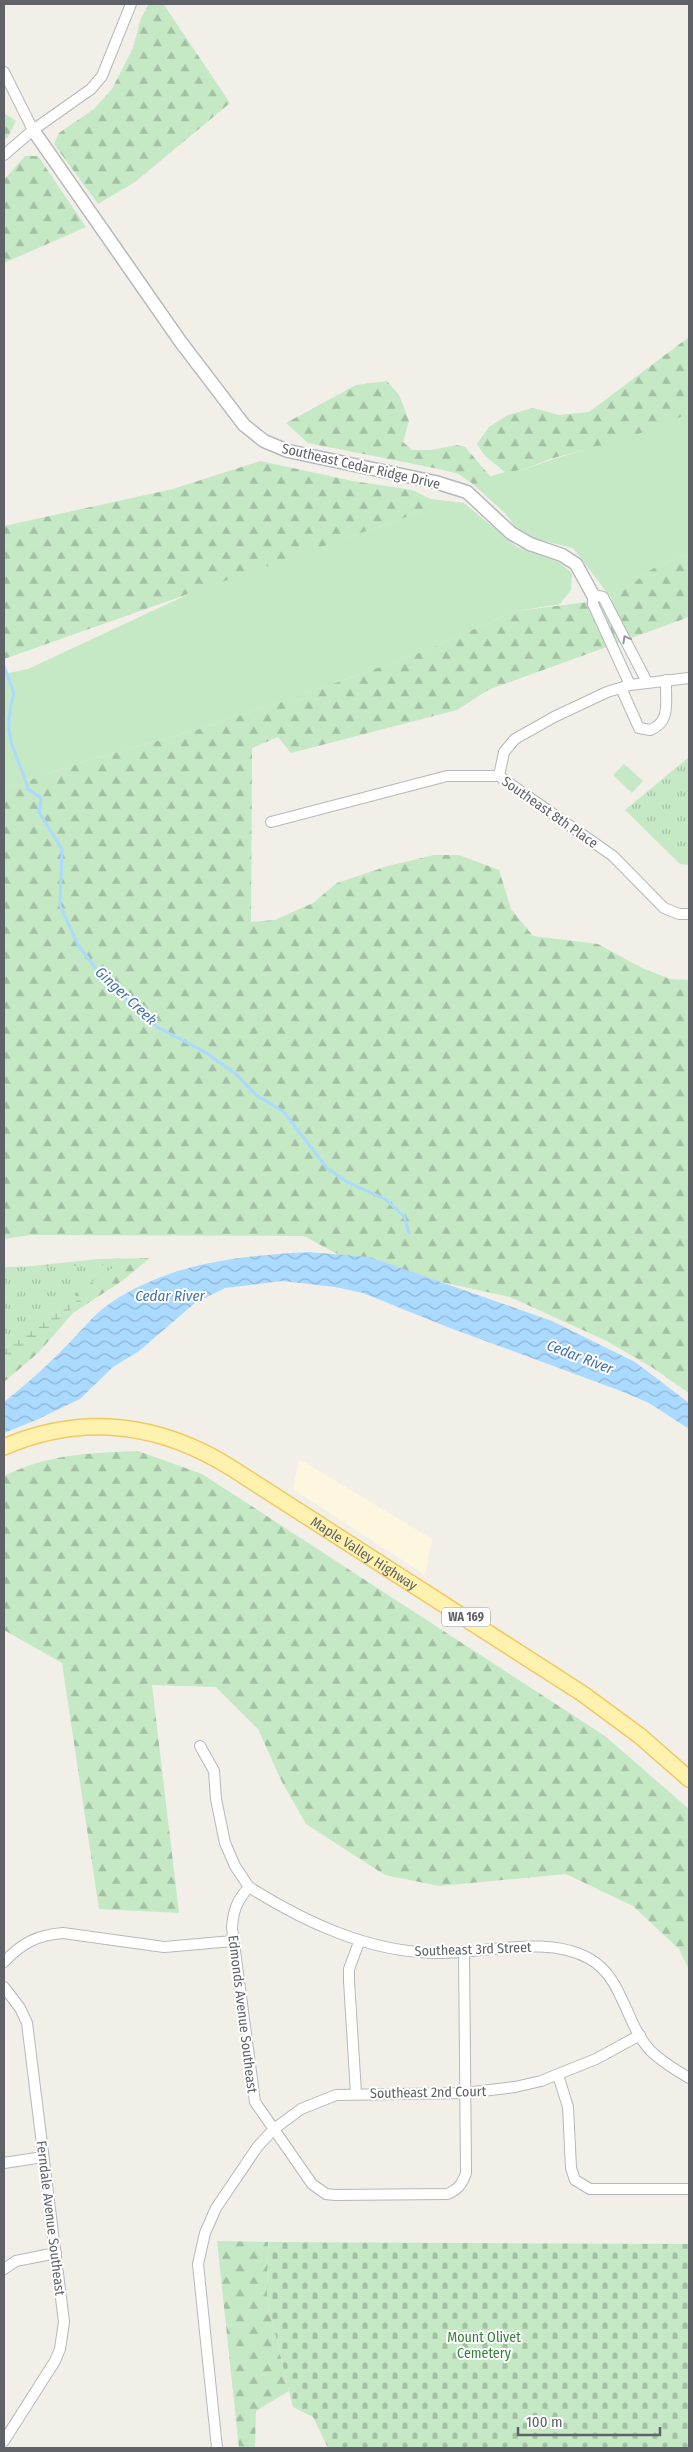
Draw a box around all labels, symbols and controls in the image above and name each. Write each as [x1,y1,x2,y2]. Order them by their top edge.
street label: Southeast Cedar Ridge Drive [280,440,442,493]
one-way arrow [622,636,632,645]
street label: Southeast 8th Place [498,773,601,852]
water label: Ginger Creek [92,963,161,1029]
water label: Cedar River [135,1287,206,1305]
water label: Cedar River [544,1336,616,1378]
street label: Maple Valley Highway [307,1513,421,1595]
road number: WA 169 [442,1608,490,1626]
street label: Edmonds Avenue Southeast [224,1934,261,2094]
street label: Southeast 3rd Street [414,1939,532,1960]
street label: Southeast 2nd Court [370,2083,487,2102]
street label: Ferndale Avenue Southeast [33,2140,68,2297]
park label: Mount Olivet Cemetery [447,2329,521,2362]
scale bar [518,2404,660,2436]
text: 100 m [526,2413,563,2431]

